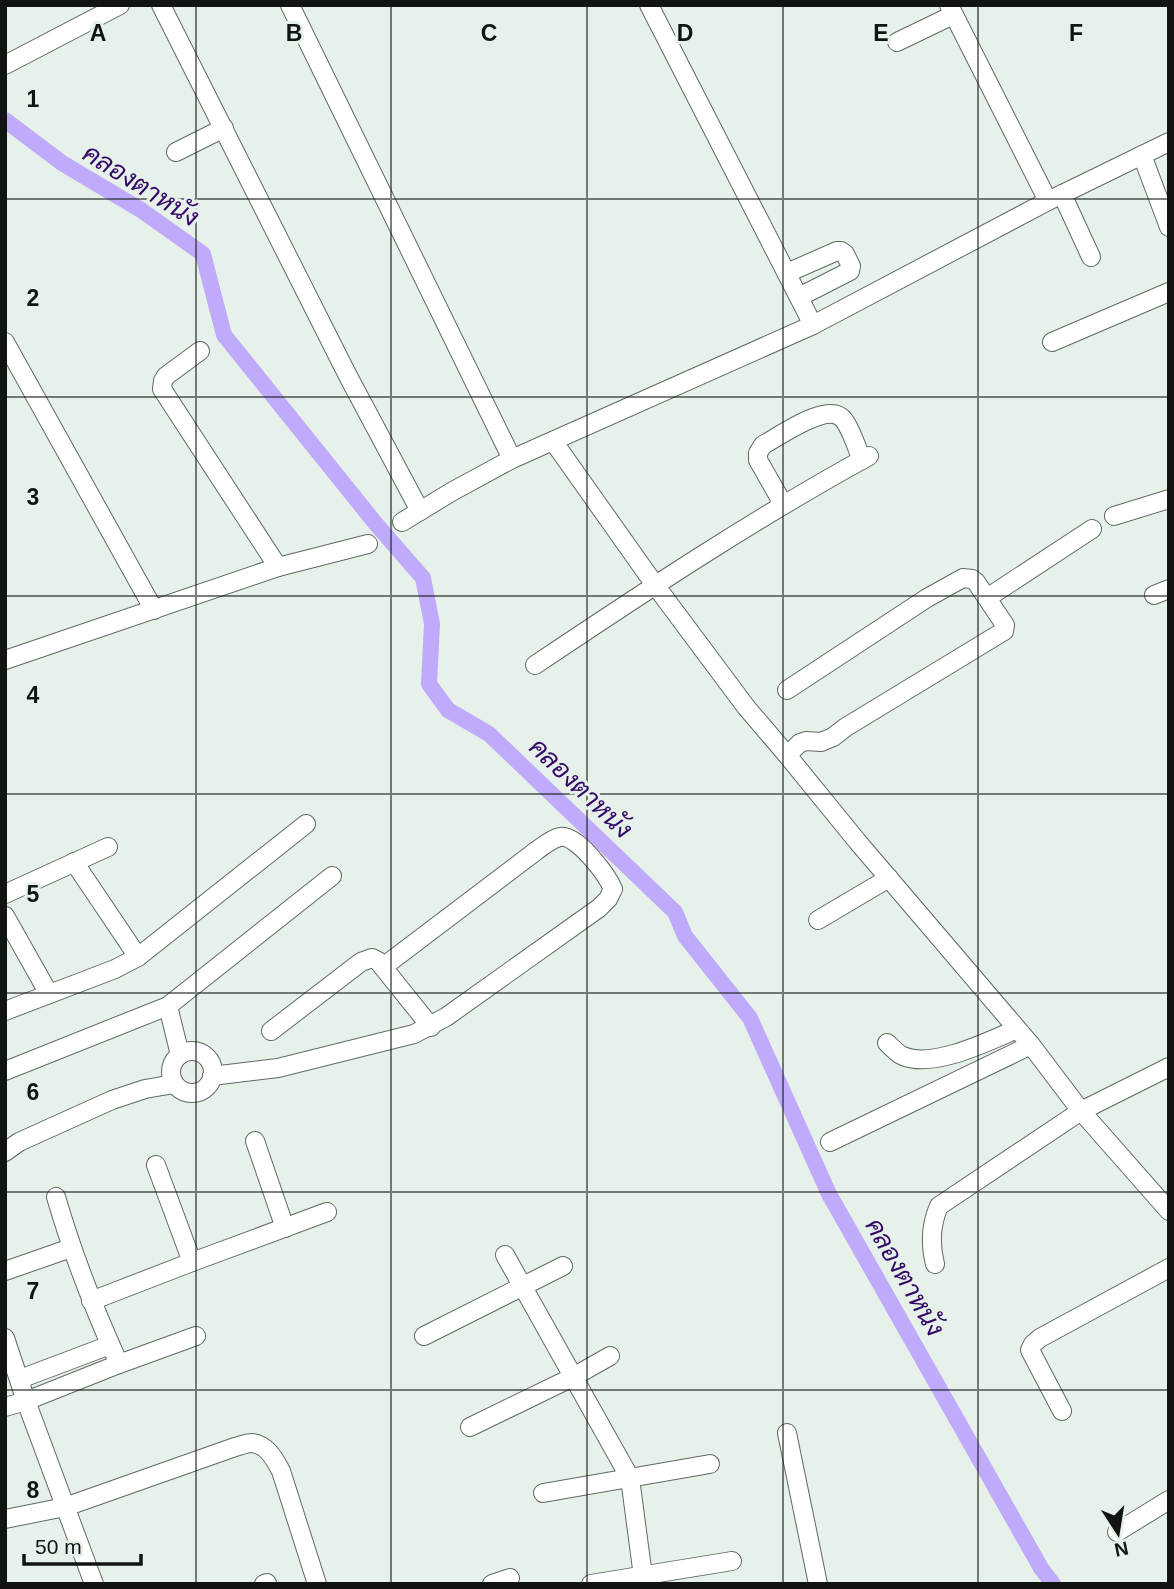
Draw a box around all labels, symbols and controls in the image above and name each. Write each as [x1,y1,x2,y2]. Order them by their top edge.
text: A [90,20,106,46]
text: B [286,20,302,46]
text: C [481,20,497,46]
text: D [677,20,693,46]
text: E [873,20,889,46]
text: F [1069,20,1083,46]
text: 1 [27,86,40,112]
water label: คลองตาหนัง [77,137,205,232]
text: 2 [27,285,39,311]
text: 3 [27,484,39,510]
text: 4 [27,682,40,708]
water label: คลองตาหนัง [523,731,639,844]
text: 5 [27,881,40,907]
text: 6 [27,1079,39,1105]
water label: คลองตาหนัง [859,1212,952,1341]
text: 7 [27,1278,39,1304]
text: 8 [27,1477,40,1503]
north arrow [1083,1498,1153,1568]
scale bar [24,1522,142,1566]
text: 50 m [35,1535,82,1558]
text: N [1113,1537,1130,1561]

